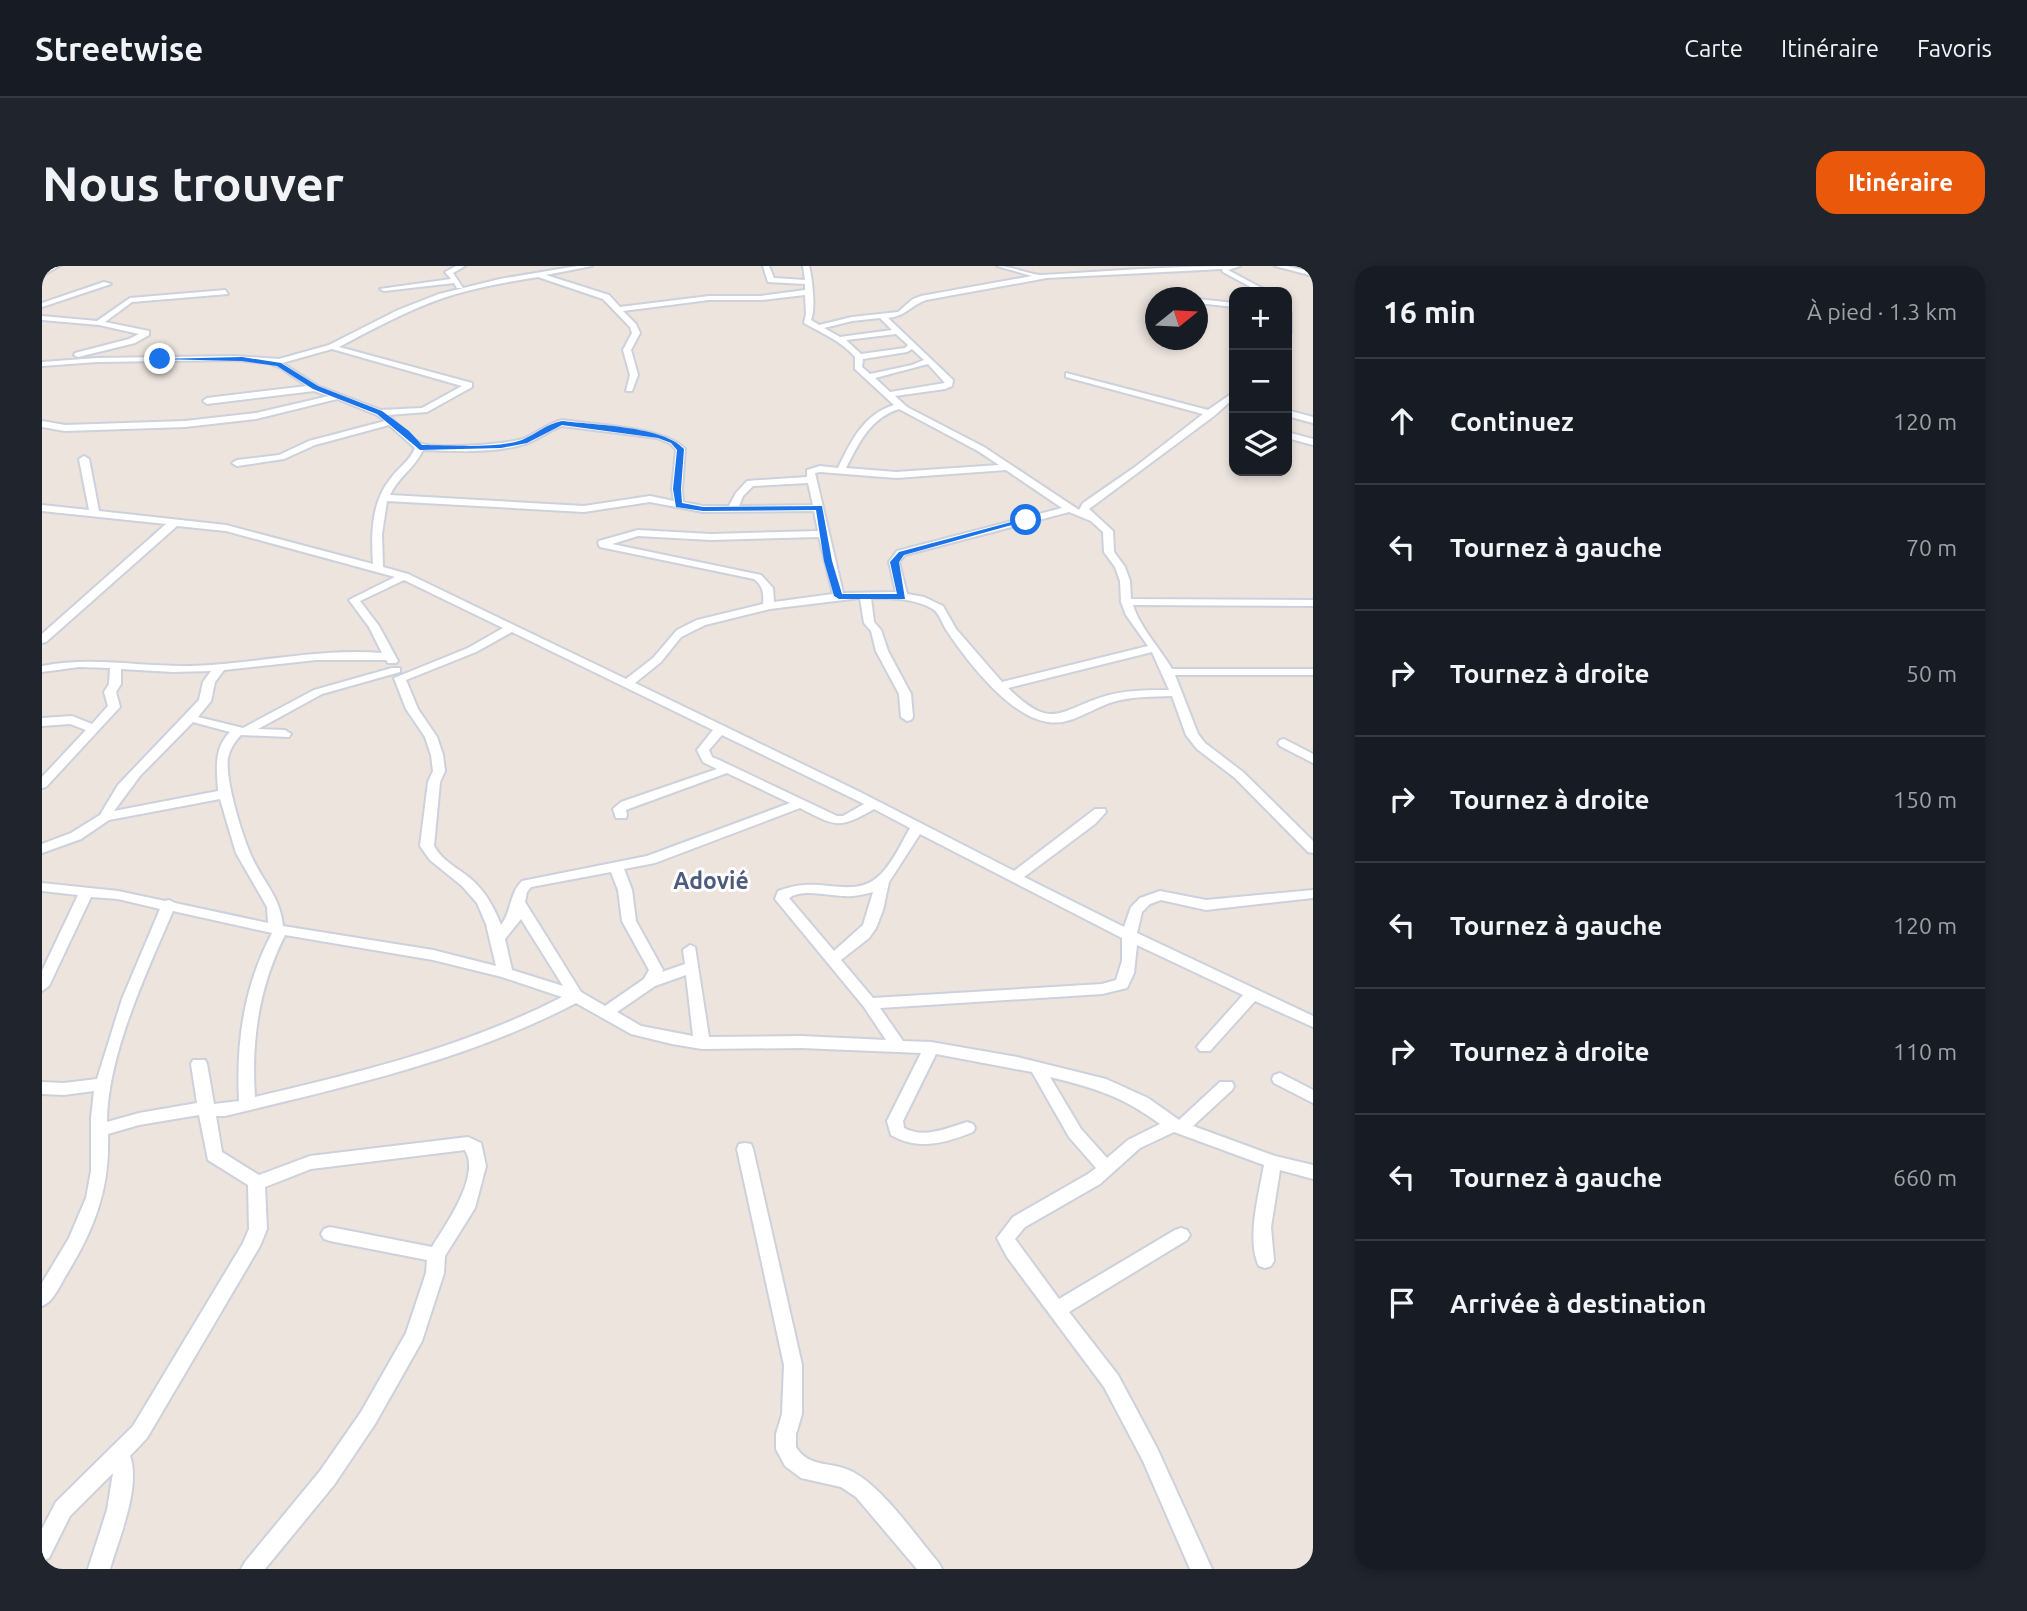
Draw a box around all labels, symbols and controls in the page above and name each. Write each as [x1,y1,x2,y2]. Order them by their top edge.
text: Streetwise [35,30,203,67]
text: Carte [1684,35,1743,62]
text: Itinéraire [1781,35,1879,62]
text: Favoris [1917,35,1992,62]
button: Itinéraire [1816,151,1985,214]
text: Nous trouver [42,155,344,210]
north arrow [1145,287,1208,350]
map controls [1229,287,1292,476]
button: + [1229,287,1292,350]
text: 16 min [1383,295,1476,329]
text: À pied · 1.3 km [1807,299,1957,324]
route end [144,343,175,374]
button: − [1229,350,1292,413]
icon: ahead [1383,402,1421,440]
text: Continuez [1450,407,1574,436]
text: 120 m [1893,409,1957,434]
button: layers [1229,413,1292,476]
route start [1010,504,1041,535]
icon: left [1383,528,1421,566]
text: Tournez à gauche [1450,533,1662,562]
text: 70 m [1906,535,1957,560]
icon: right [1383,654,1421,692]
text: Tournez à droite [1450,659,1649,688]
text: 50 m [1906,661,1957,686]
icon: right [1383,780,1421,818]
text: Tournez à droite [1450,785,1649,814]
text: 150 m [1893,787,1957,812]
district label: Adovié [673,868,749,893]
icon: left [1383,906,1421,944]
text: Tournez à gauche [1450,911,1662,940]
text: 120 m [1893,913,1957,938]
icon: right [1383,1032,1421,1070]
text: Tournez à droite [1450,1037,1649,1066]
text: 110 m [1893,1039,1957,1064]
icon: left [1383,1158,1421,1196]
text: Tournez à gauche [1450,1163,1662,1192]
text: 660 m [1893,1165,1957,1190]
icon: arrive [1383,1284,1421,1322]
text: Arrivée à destination [1450,1289,1706,1318]

